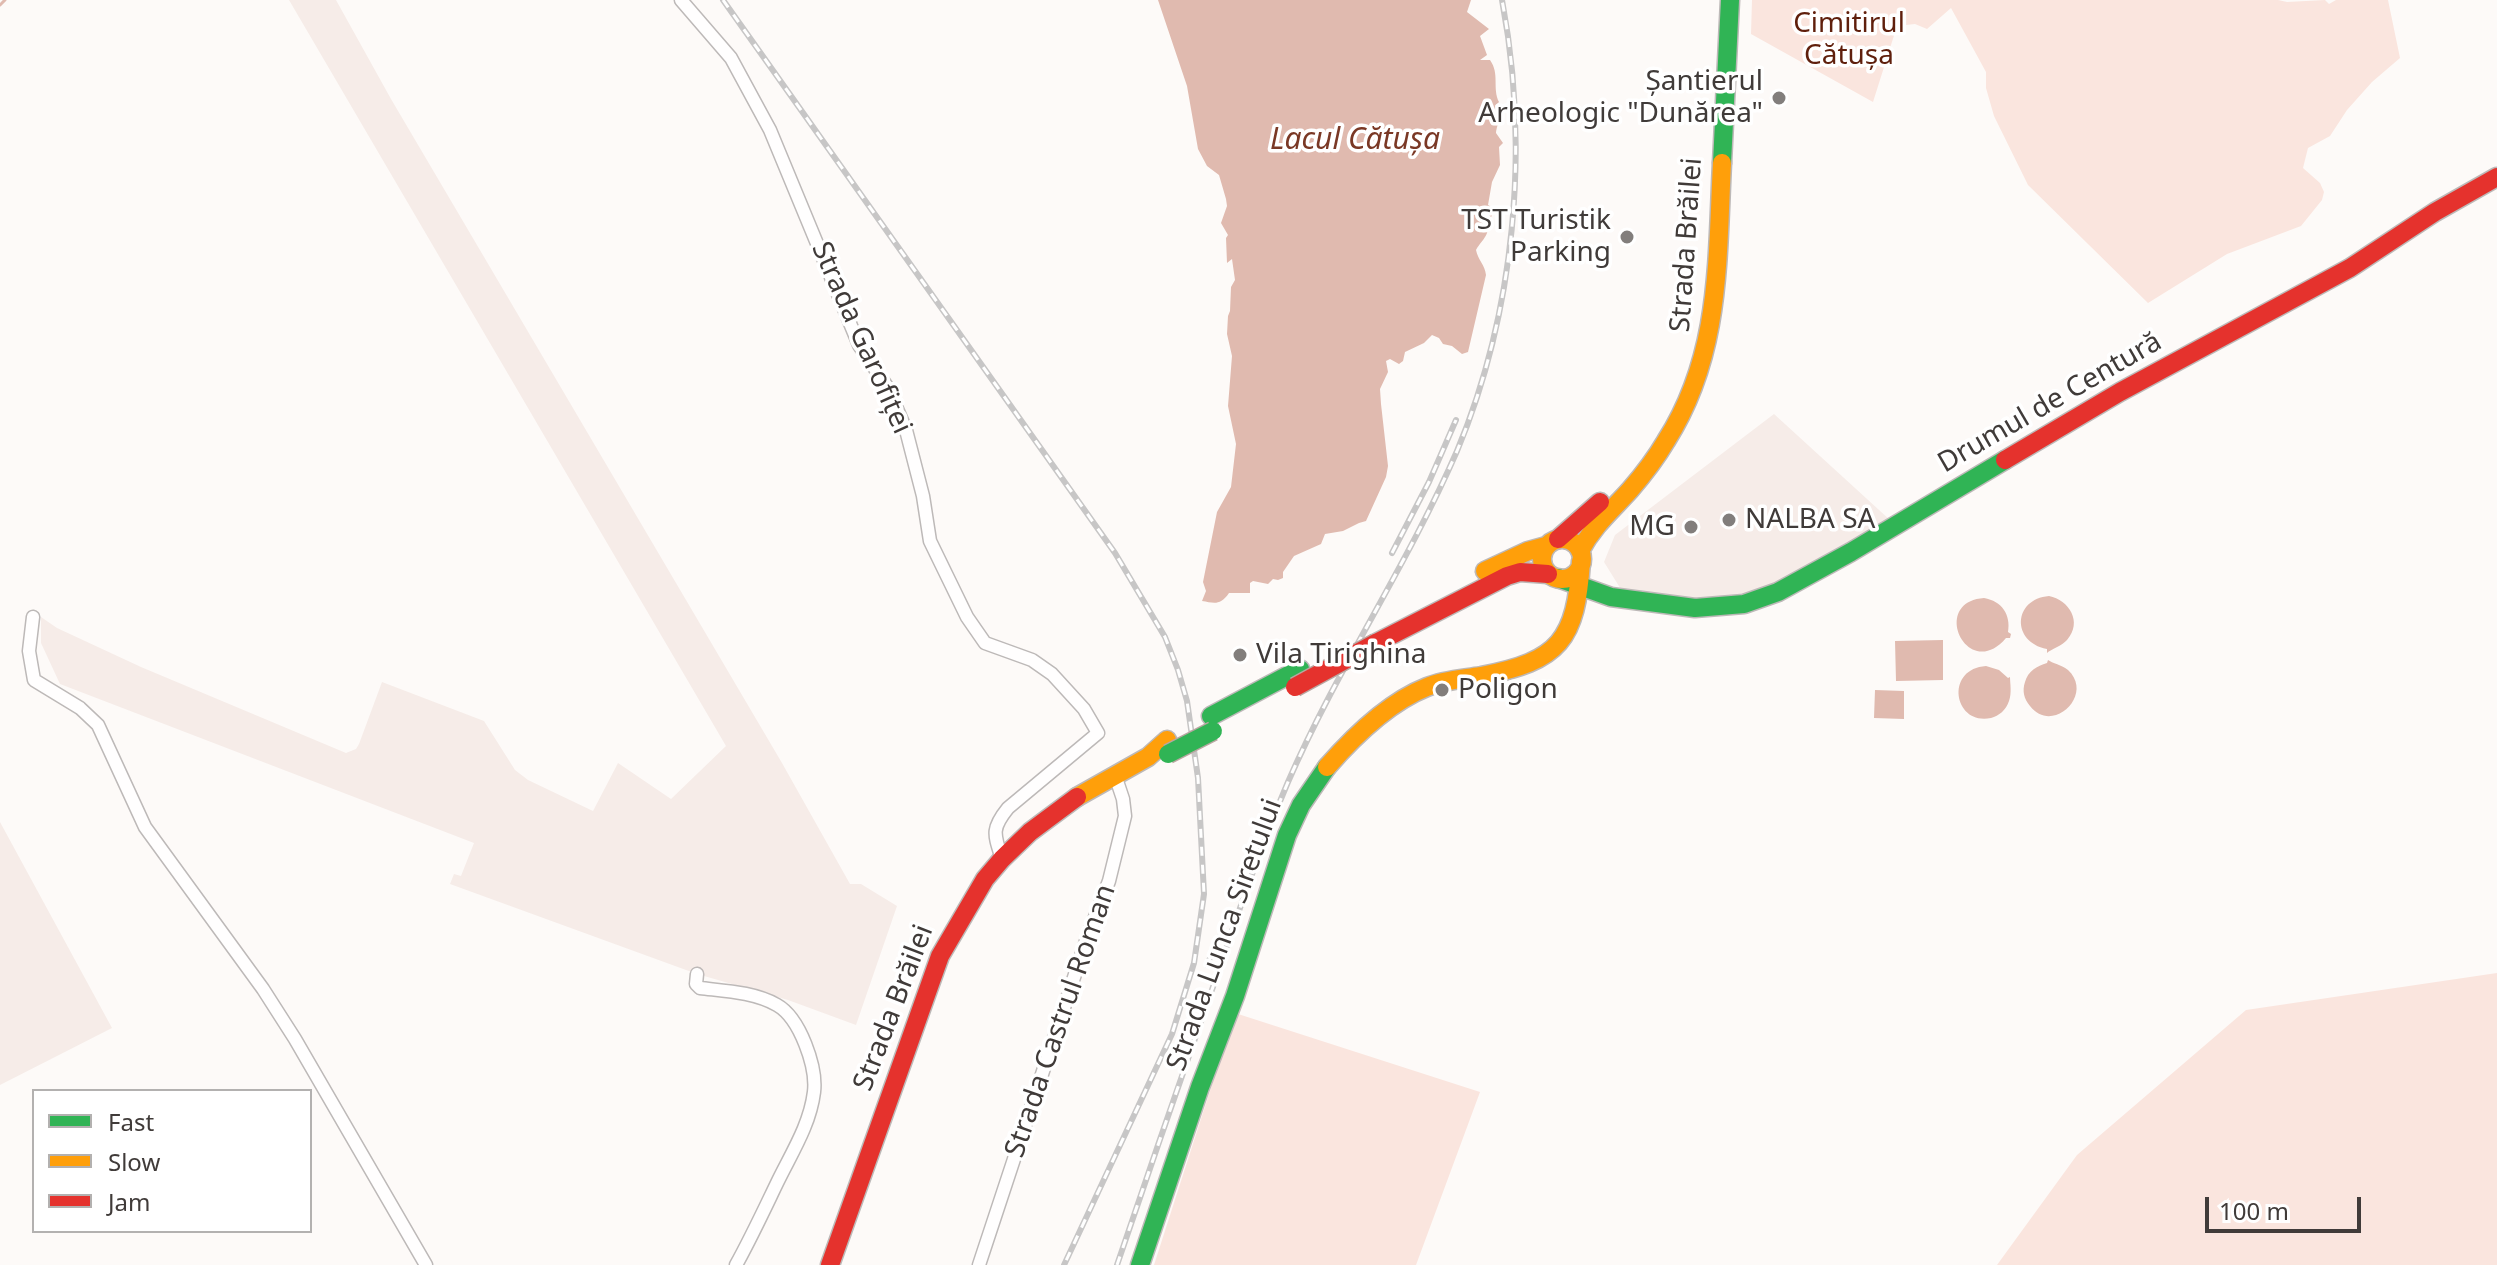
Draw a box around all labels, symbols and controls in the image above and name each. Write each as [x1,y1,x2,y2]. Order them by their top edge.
park label: Cimitirul Cătușa [1793,7,1905,73]
place label: Șantierul Arheologic "Dunărea" [1478,65,1763,131]
marker: Șantierul Arheologic "Dunărea" [1770,89,1788,107]
water label: Lacul Cătușa [1270,122,1440,158]
street label: Strada Brăilei [1664,157,1710,333]
place label: TST Turistik Parking [1461,204,1611,270]
marker: TST Turistik Parking [1618,228,1636,246]
street label: Strada Garofiței [804,237,918,439]
street label: Drumul de Centură [1932,325,2168,481]
place label: NALBA SA [1745,503,1875,537]
place label: MG [1629,510,1675,544]
marker: NALBA SA [1720,511,1738,529]
marker: MG [1682,518,1700,536]
place label: Vila Tirighina [1256,638,1427,672]
marker: Vila Tirighina [1231,646,1249,664]
place label: Poligon [1458,673,1558,707]
marker: Poligon [1433,681,1451,699]
street label: Strada Lunca Siretului [1160,795,1290,1075]
street label: Strada Castrul Roman [999,880,1123,1162]
street label: Strada Brăilei [847,920,941,1096]
legend [32,1089,312,1233]
text: Fast [108,1105,154,1138]
text: Slow [108,1145,160,1178]
scale bar [2209,1181,2365,1231]
text: Jam [108,1185,150,1218]
text: 100 m [2219,1194,2289,1227]

